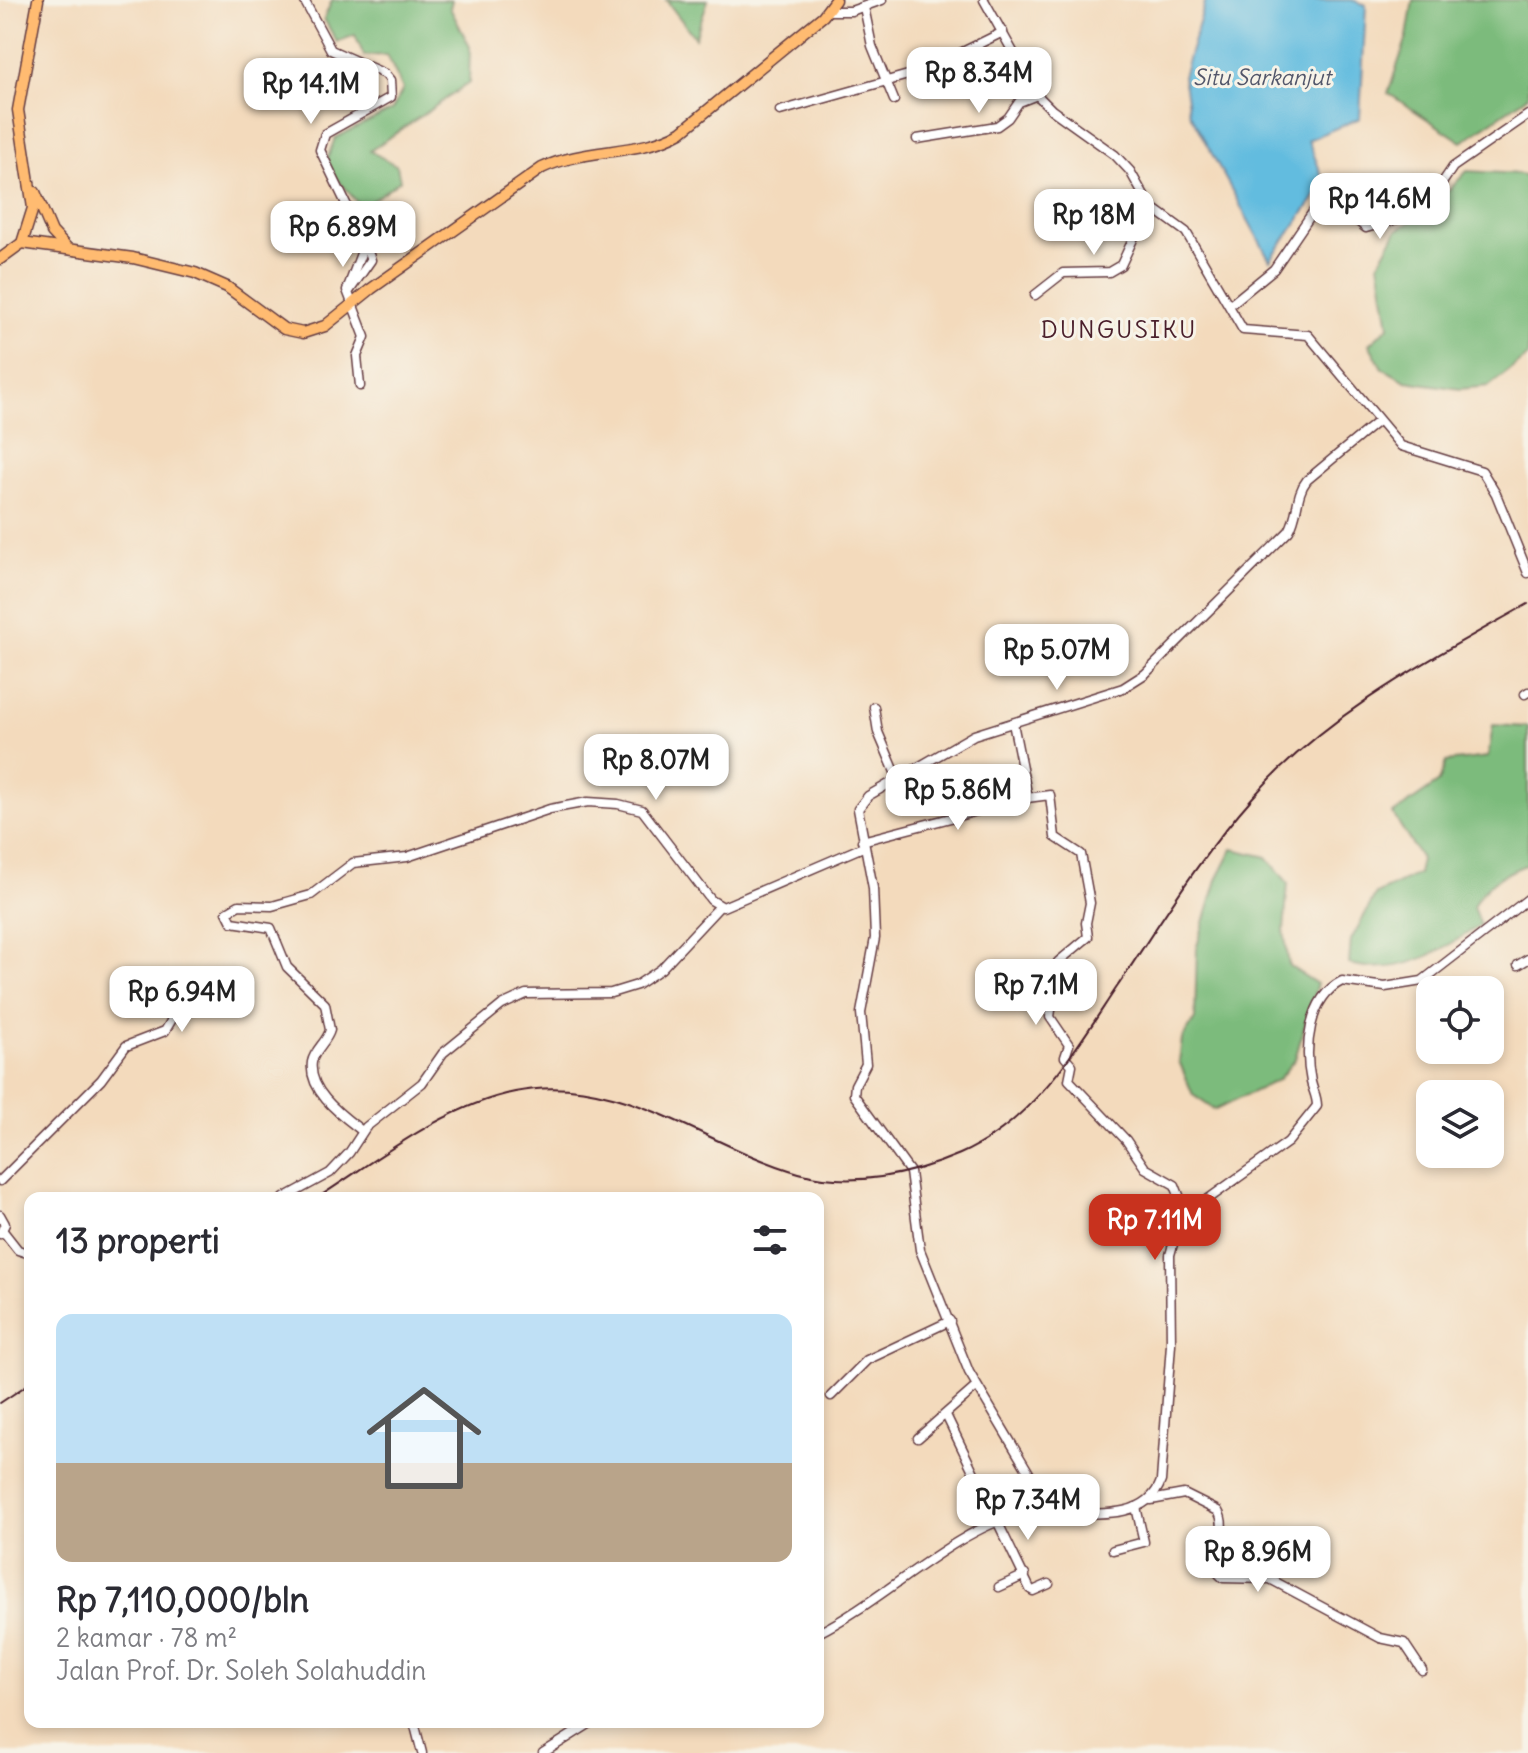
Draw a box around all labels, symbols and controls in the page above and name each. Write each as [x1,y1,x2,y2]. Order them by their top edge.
pin: Rp 8.34M [896,47,1062,115]
text: Rp 8.34M [925,56,1033,89]
pin: Rp 14.1M [228,58,394,126]
water label: Situ Sarkanjut [1193,63,1334,91]
text: Rp 14.1M [262,67,360,100]
pin: Rp 14.6M [1297,173,1463,241]
text: Rp 14.6M [1328,182,1432,215]
pin: Rp 18M [1029,189,1159,257]
text: Rp 18M [1052,198,1136,231]
pin: Rp 6.89M [260,201,426,269]
text: Rp 6.89M [289,210,397,243]
district label: DUNGUSIKU [1041,314,1197,344]
pin: Rp 5.07M [974,624,1140,692]
text: Rp 5.07M [1003,633,1111,666]
pin: Rp 8.07M [573,734,739,802]
text: Rp 8.07M [602,743,710,776]
pin: Rp 5.86M [875,764,1041,832]
text: Rp 5.86M [904,773,1012,806]
pin: Rp 7.1M [962,959,1110,1027]
pin: Rp 6.94M [99,966,265,1034]
text: Rp 7.1M [993,968,1079,1001]
text: Rp 6.94M [127,975,237,1008]
map controls [1416,976,1504,1168]
button: locate [1416,976,1504,1064]
button: layers [1416,1080,1504,1168]
pin: Rp 7.11M [1072,1194,1238,1262]
text: Rp 7.11M [1107,1203,1203,1236]
icon: filters [748,1218,792,1262]
text: 13 properti [56,1219,220,1262]
icon: home [352,1366,496,1510]
pin: Rp 7.34M [945,1474,1111,1542]
text: Rp 7.34M [975,1483,1081,1516]
pin: Rp 8.96M [1175,1526,1341,1594]
text: Rp 8.96M [1204,1535,1312,1568]
text: Rp 7,110,000/bln [56,1578,309,1621]
text: 2 kamar · 78 m² [56,1621,237,1654]
text: Jalan Prof. Dr. Soleh Solahuddin [56,1654,426,1687]

